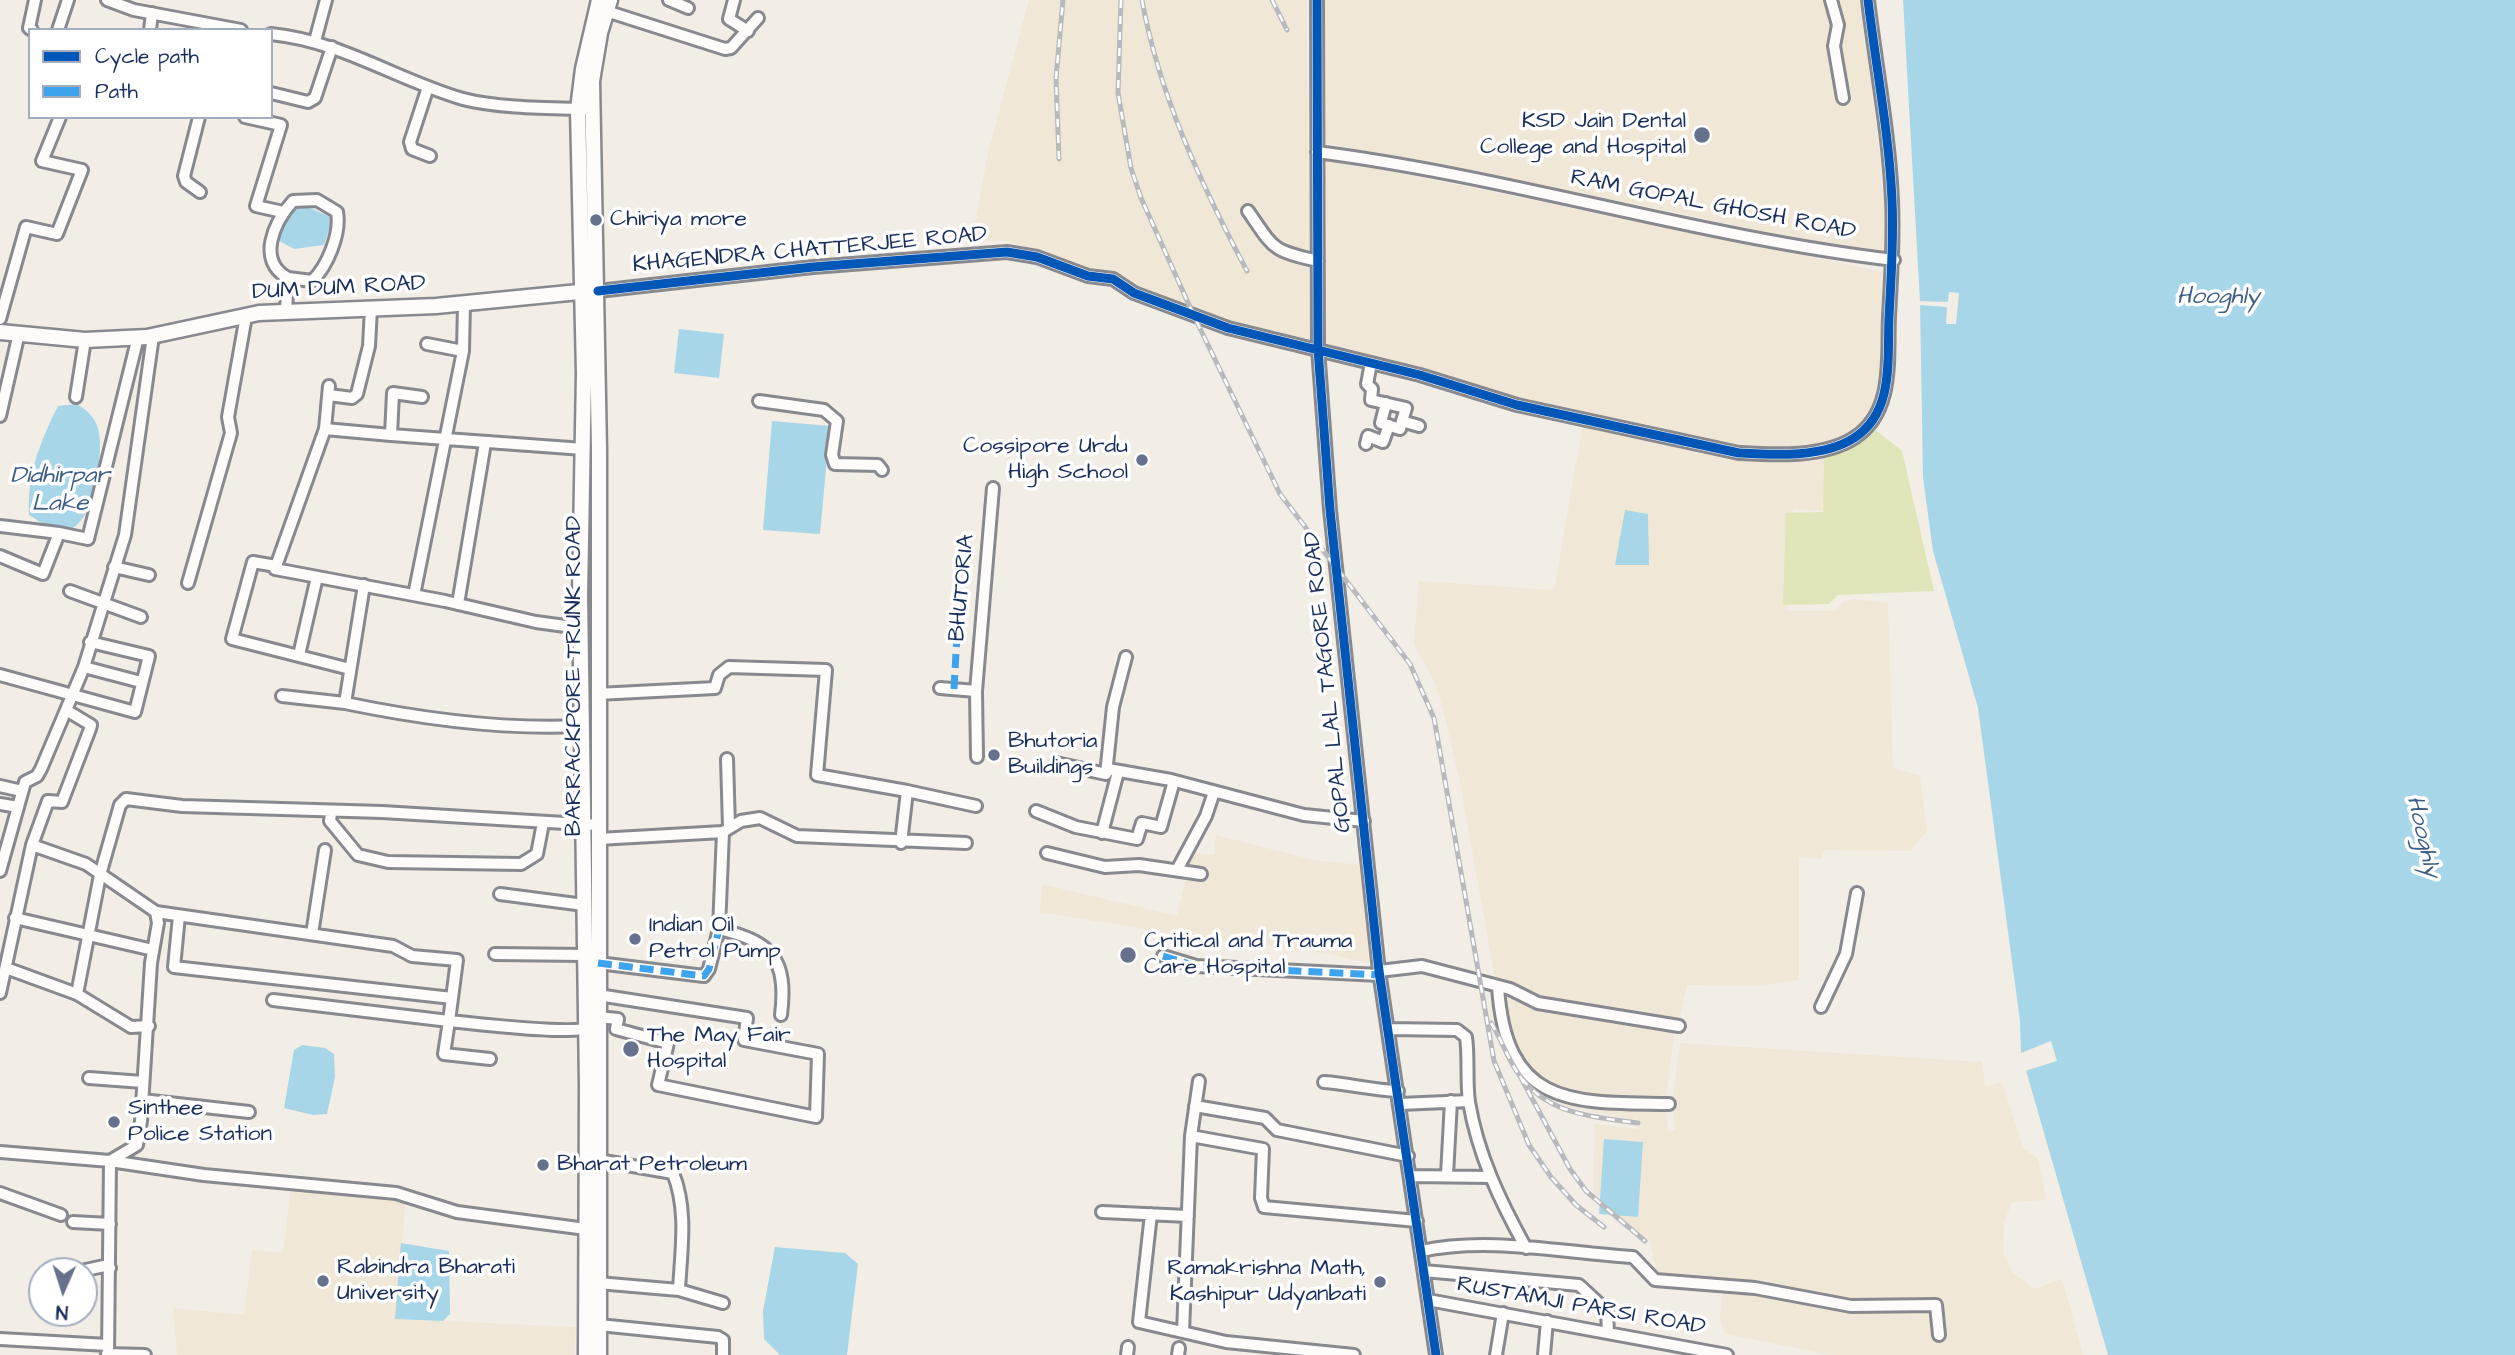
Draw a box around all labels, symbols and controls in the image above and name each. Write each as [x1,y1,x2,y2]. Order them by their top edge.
legend [28,28,273,119]
text: Cycle path [95,42,199,71]
text: Path [95,77,138,106]
place label: KSD Jain Dental College and Hospital [1480,108,1686,162]
marker: KSD Jain Dental College and Hospital [1692,125,1712,145]
street label: RAM GOPAL GHOSH ROAD [1568,165,1858,247]
place label: Chiriya more [610,206,747,234]
marker: Chiriya more [588,212,604,228]
street label: KHAGENDRA CHATTERJEE ROAD [632,222,988,280]
street label: DUM DUM ROAD [252,271,426,307]
water label: Hooghly [2177,284,2259,312]
place label: Cossipore Urdu High School [963,433,1128,487]
marker: Cossipore Urdu High School [1134,452,1150,468]
water label: Didhirpar Lake [10,463,110,519]
street label: BARRACKPORE TRUNK ROAD [561,516,589,836]
street label: GOPAL LAL TAGORE ROAD [1299,530,1359,834]
street label: BHUTORIA [945,533,981,643]
place label: Bhutoria Buildings [1008,728,1098,782]
marker: Bhutoria Buildings [986,747,1002,763]
water label: Hooghly [2399,793,2445,881]
place label: Indian Oil Petrol Pump [649,912,781,966]
place label: Critical and Trauma Care Hospital [1144,928,1353,982]
marker: Indian Oil Petrol Pump [627,931,643,947]
marker: Critical and Trauma Care Hospital [1118,945,1138,965]
place label: The May Fair Hospital [647,1022,791,1076]
marker: The May Fair Hospital [621,1039,641,1059]
place label: Sinthee Police Station [128,1095,272,1149]
marker: Sinthee Police Station [106,1114,122,1130]
place label: Bharat Petroleum [557,1151,747,1179]
marker: Bharat Petroleum [535,1157,551,1173]
place label: Rabindra Bharati University [337,1254,515,1308]
place label: Ramakrishna Math, Kashipur Udyanbati [1167,1255,1366,1309]
north arrow [28,1257,98,1327]
street label: RUSTAMJI PARSI ROAD [1455,1272,1707,1342]
marker: Rabindra Bharati University [315,1273,331,1289]
marker: Ramakrishna Math, Kashipur Udyanbati [1372,1274,1388,1290]
text: N [55,1298,69,1325]

